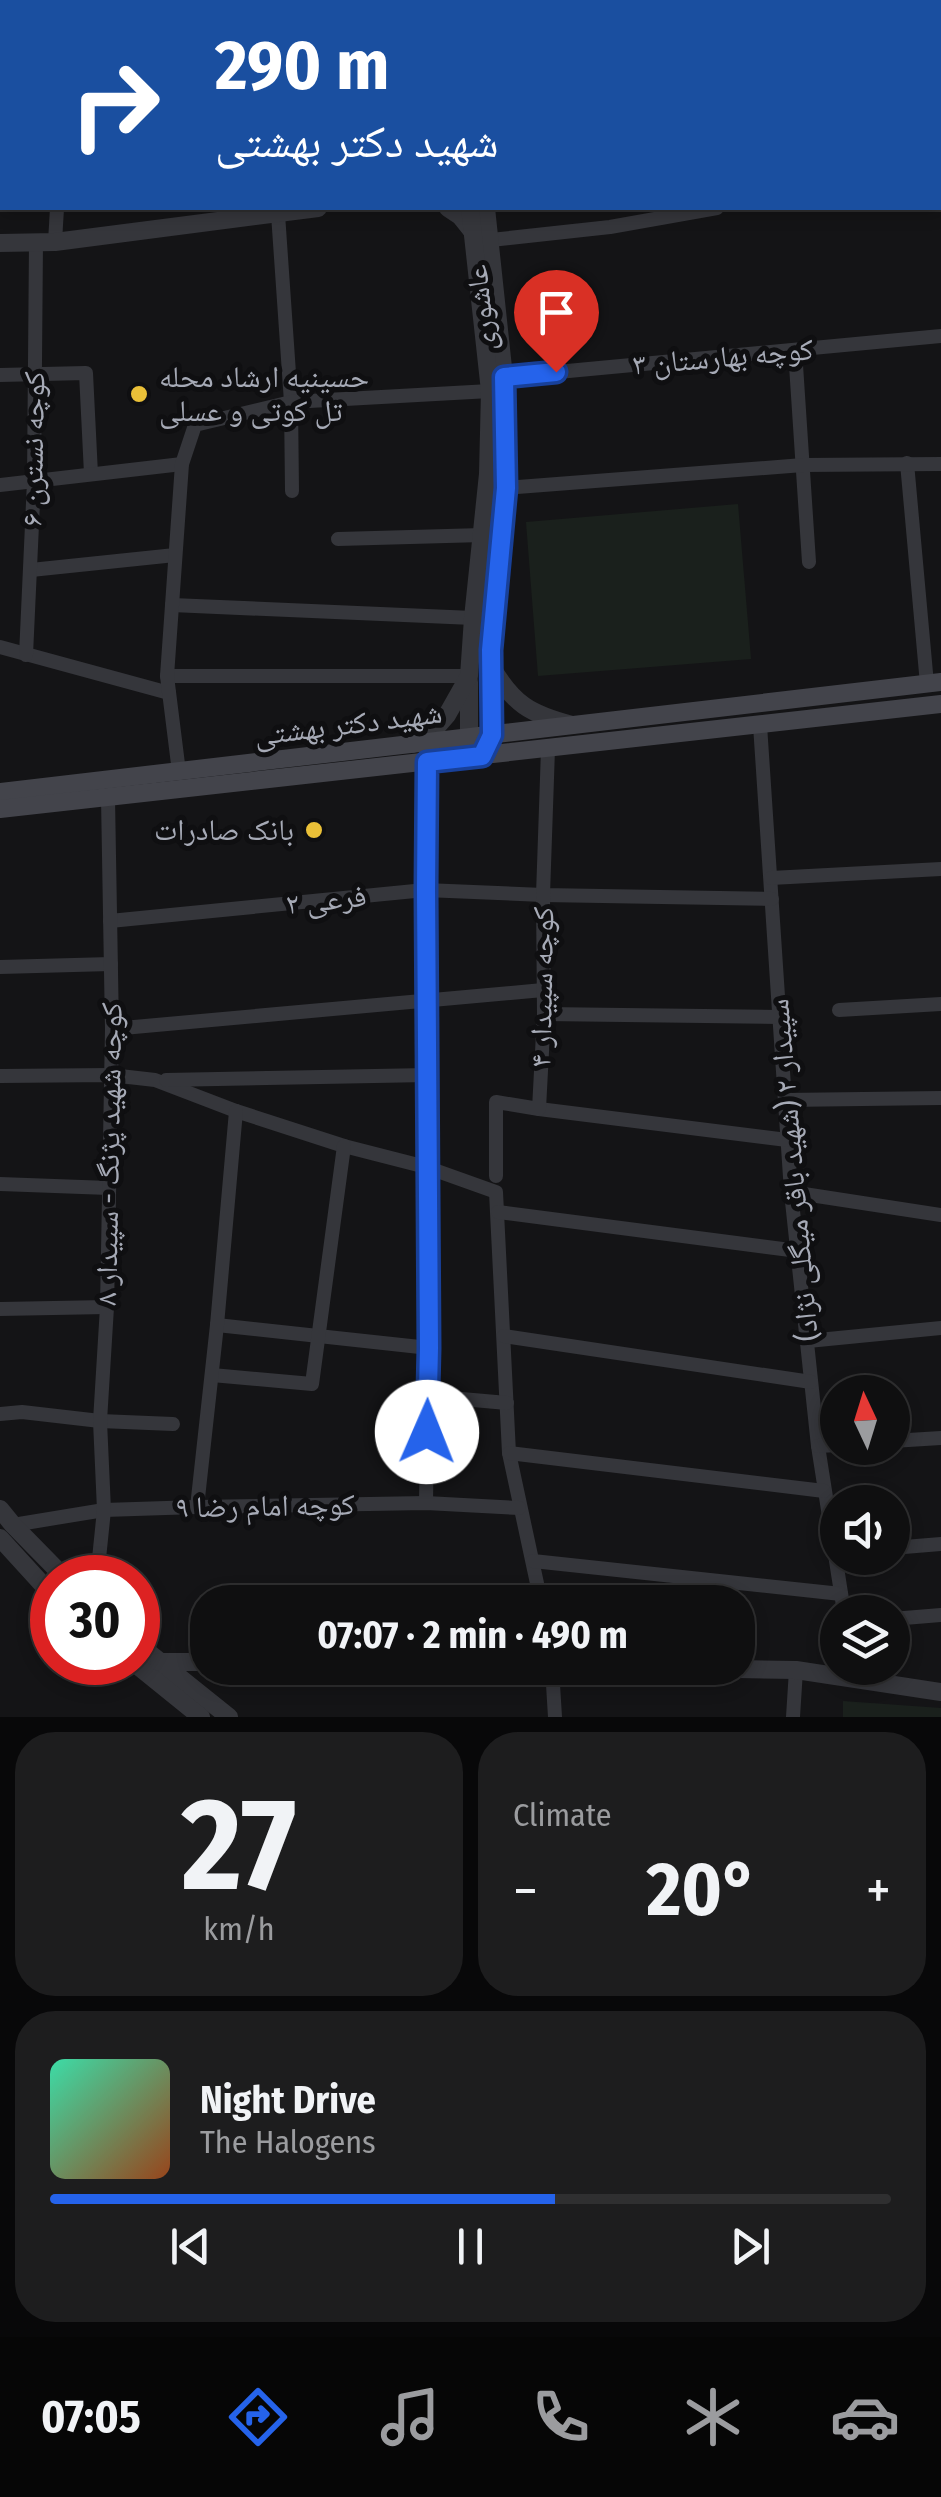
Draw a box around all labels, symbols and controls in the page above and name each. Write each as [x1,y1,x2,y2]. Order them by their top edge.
text: 290 m [215,24,389,108]
icon: right [50,40,180,170]
text: شهید دکتر بهشتی [215,115,499,169]
street label: عاشوری [459,263,503,353]
pin [514,270,599,373]
icon: arrive [529,285,584,340]
street label: کوچه بهارستان ۳ [631,331,815,383]
place label: حسینیه ارشاد محله تل کوتی و عسلی [159,359,369,429]
street label: کوچه نسترن ۶ [14,371,52,527]
marker: حسینیه ارشاد محله تل کوتی و عسلی [128,383,150,405]
street label: شهید دکتر بهشتی [252,695,444,753]
place label: بانک صادرات [154,812,294,848]
marker: بانک صادرات [303,819,325,841]
street label: فرعی ۲ [284,878,368,922]
street label: کوچه سپیدار ۴ [523,906,562,1068]
street label: سپیدار ۲ (شهید باقر میگلی نژاد) [760,997,826,1343]
street label: کوچه شهید پژنگ - سپیدار ۸ [88,1002,130,1306]
north arrow [820,1375,910,1465]
map controls [820,1375,910,1685]
position arrow [375,1380,479,1484]
button: sound [820,1485,910,1575]
street label: کوچه امام رضا ۹ [175,1486,355,1527]
speed limit sign: 30 [30,1555,160,1685]
button: layers [820,1595,910,1685]
text: 07:07 · 2 min · 490 m [317,1612,628,1658]
text: 27 [182,1767,296,1923]
text: Climate [513,1796,612,1834]
text: 20° [647,1845,757,1935]
text: − [513,1858,538,1924]
text: + [866,1858,891,1924]
text: km/h [203,1910,275,1948]
text: Night Drive [200,2077,376,2123]
text: The Halogens [200,2123,376,2161]
icon: previous [163,2219,218,2274]
icon: pause [443,2219,498,2274]
icon: next [723,2219,778,2274]
icon: directions [223,2382,293,2452]
icon: music [375,2382,445,2452]
icon: phone [526,2382,596,2452]
icon: climate [678,2382,748,2452]
icon: car [830,2382,900,2452]
text: 07:05 [41,2390,141,2444]

